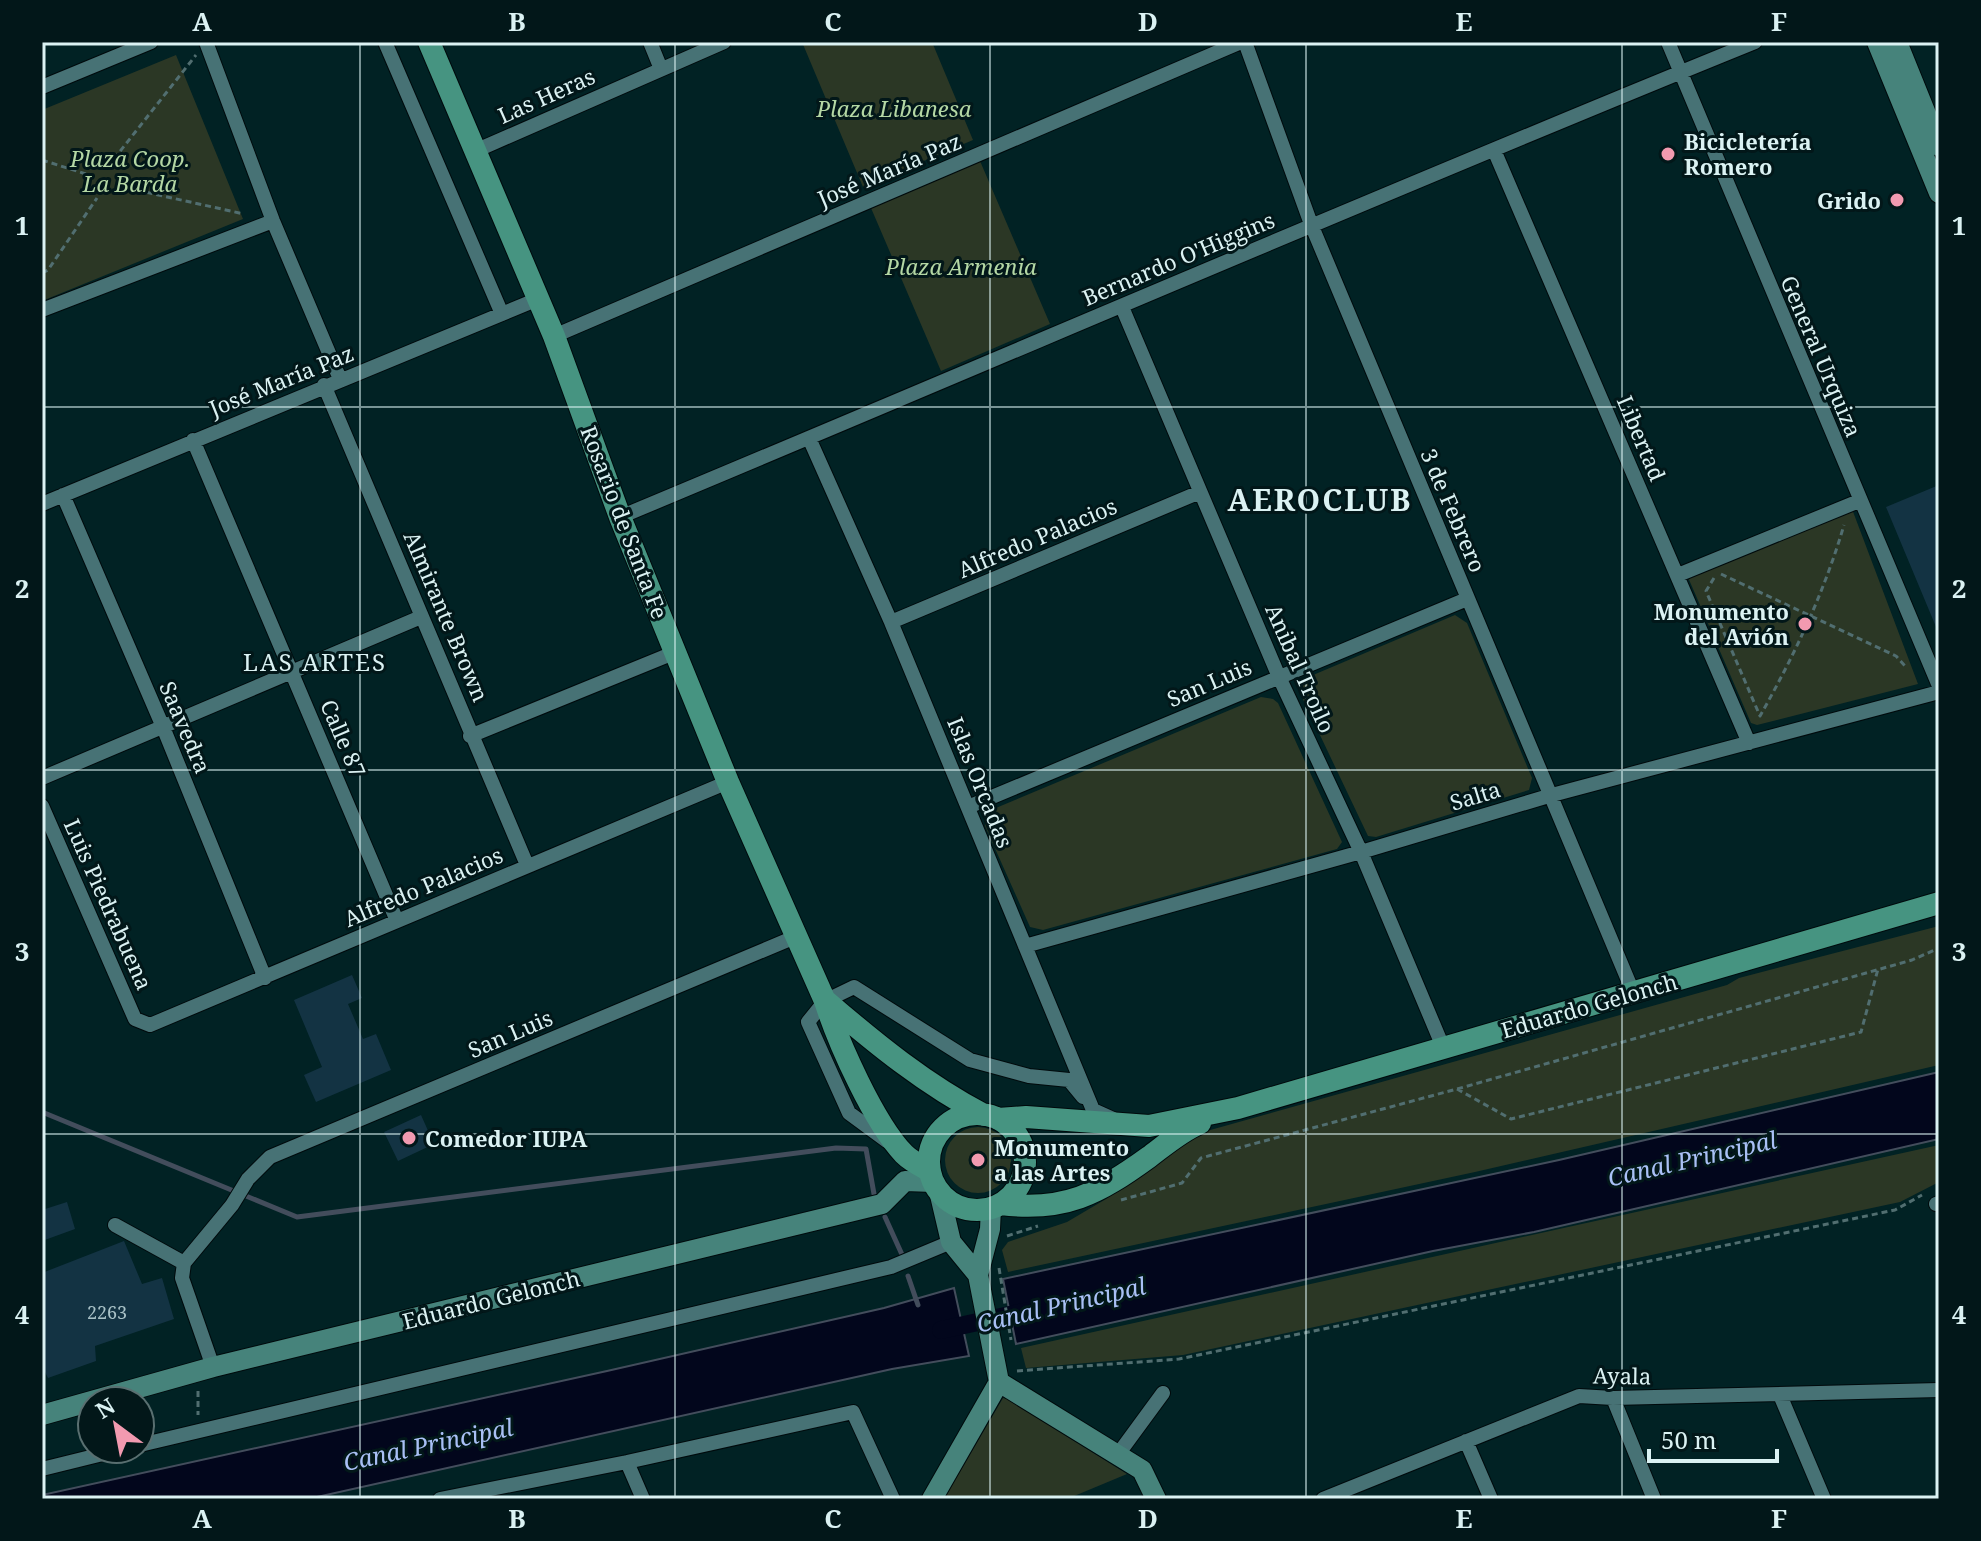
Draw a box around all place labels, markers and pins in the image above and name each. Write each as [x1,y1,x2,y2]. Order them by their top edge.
place label: Bicicletería Romero [1684,126,1812,181]
marker: Bicicletería Romero [1659,145,1677,163]
place label: Grido [1817,185,1881,215]
marker: Grido [1888,191,1906,209]
place label: Monumento del Avión [1654,596,1789,651]
marker: Monumento del Avión [1796,615,1814,633]
place label: Comedor IUPA [425,1123,588,1153]
marker: Comedor IUPA [400,1129,418,1147]
place label: Monumento a las Artes [994,1132,1129,1187]
marker: Monumento a las Artes [969,1151,987,1169]

